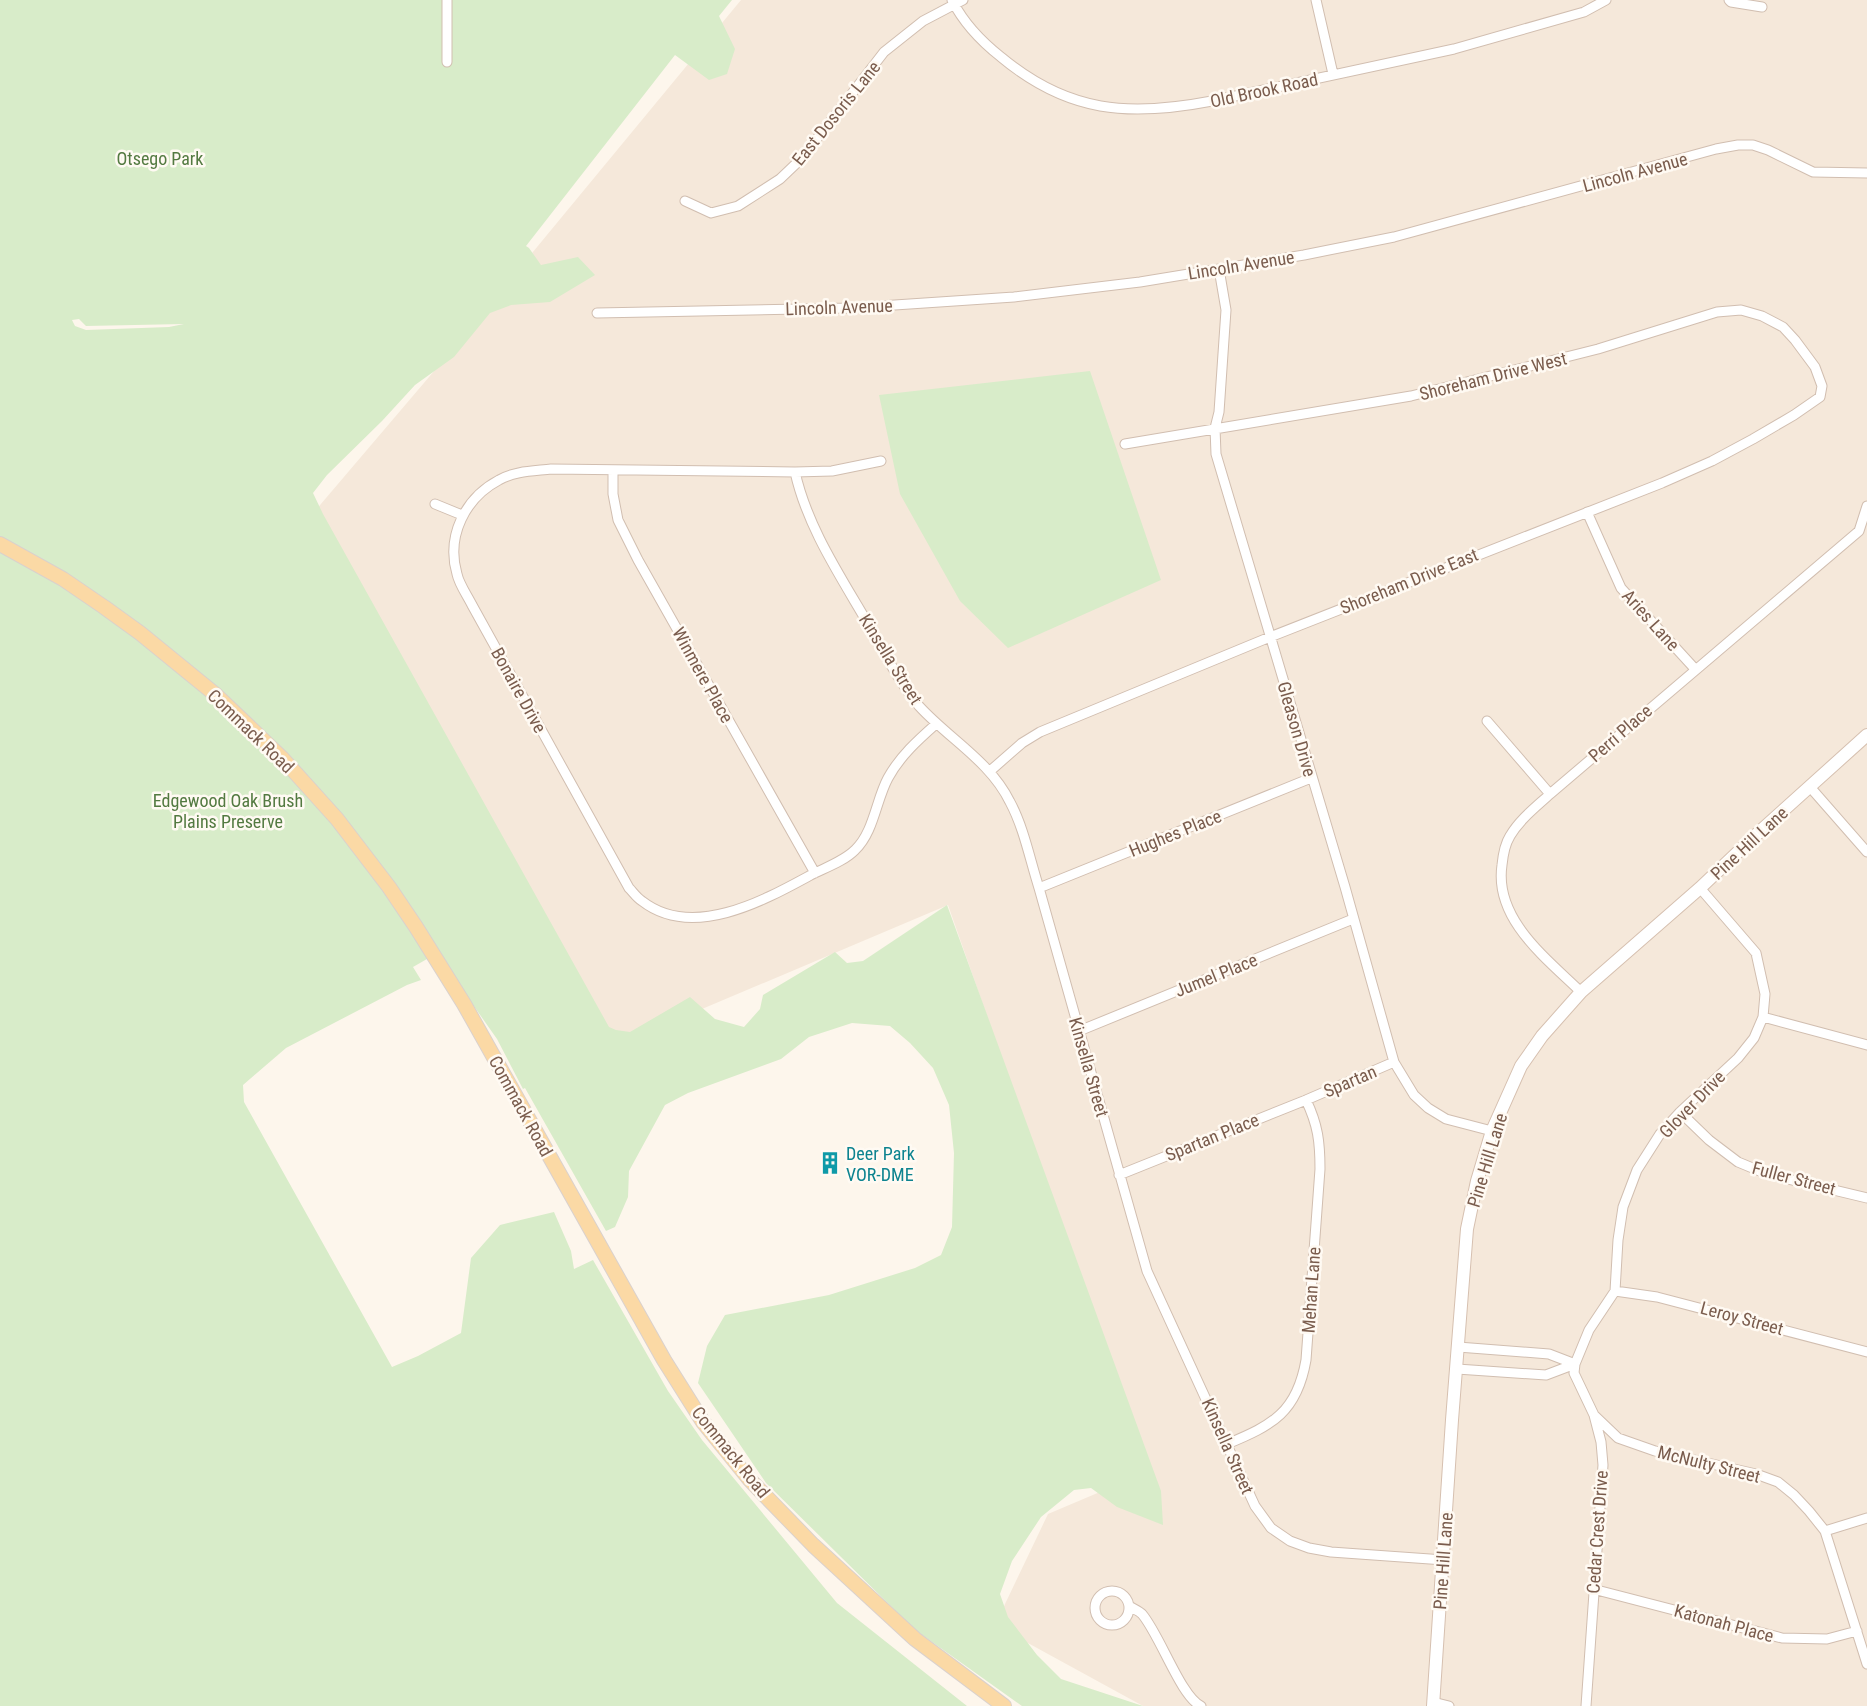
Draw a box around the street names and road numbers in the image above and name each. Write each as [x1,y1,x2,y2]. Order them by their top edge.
street label: East Dosoris Lane [788,57,884,169]
street label: Old Brook Road [1208,68,1320,112]
street label: Lincoln Avenue [1580,148,1690,196]
street label: Lincoln Avenue [1186,246,1296,284]
street label: Lincoln Avenue [785,295,893,319]
street label: Shoreham Drive West [1417,348,1569,404]
street label: Shoreham Drive East [1337,544,1481,618]
street label: Aries Lane [1618,585,1684,655]
street label: Kinsella Street [855,610,927,708]
street label: Winmere Place [668,624,738,726]
street label: Bonaire Drive [487,644,551,736]
street label: Gleason Drive [1273,679,1321,779]
street label: Commack Road [204,685,298,777]
street label: Perri Place [1584,700,1656,766]
street label: Pine Hill Lane [1706,802,1792,884]
street label: Hughes Place [1126,805,1224,861]
street label: Jumel Place [1172,949,1260,1001]
street label: Kinsella Street [1065,1015,1113,1119]
street label: Commack Road [485,1052,557,1160]
street label: Spartan [1320,1061,1380,1101]
street label: Glover Drive [1655,1066,1729,1142]
street label: Spartan Place [1162,1109,1262,1165]
street label: Pine Hill Lane [1463,1110,1511,1210]
street label: Fuller Street [1750,1157,1838,1199]
street label: Mehan Lane [1298,1246,1324,1334]
street label: Leroy Street [1698,1297,1786,1339]
street label: Kinsella Street [1198,1395,1258,1497]
street label: Commack Road [688,1402,774,1502]
street label: McNulty Street [1656,1441,1762,1487]
street label: Cedar Crest Drive [1582,1470,1612,1594]
street label: Pine Hill Lane [1429,1512,1457,1610]
street label: Katonah Place [1672,1600,1776,1646]

